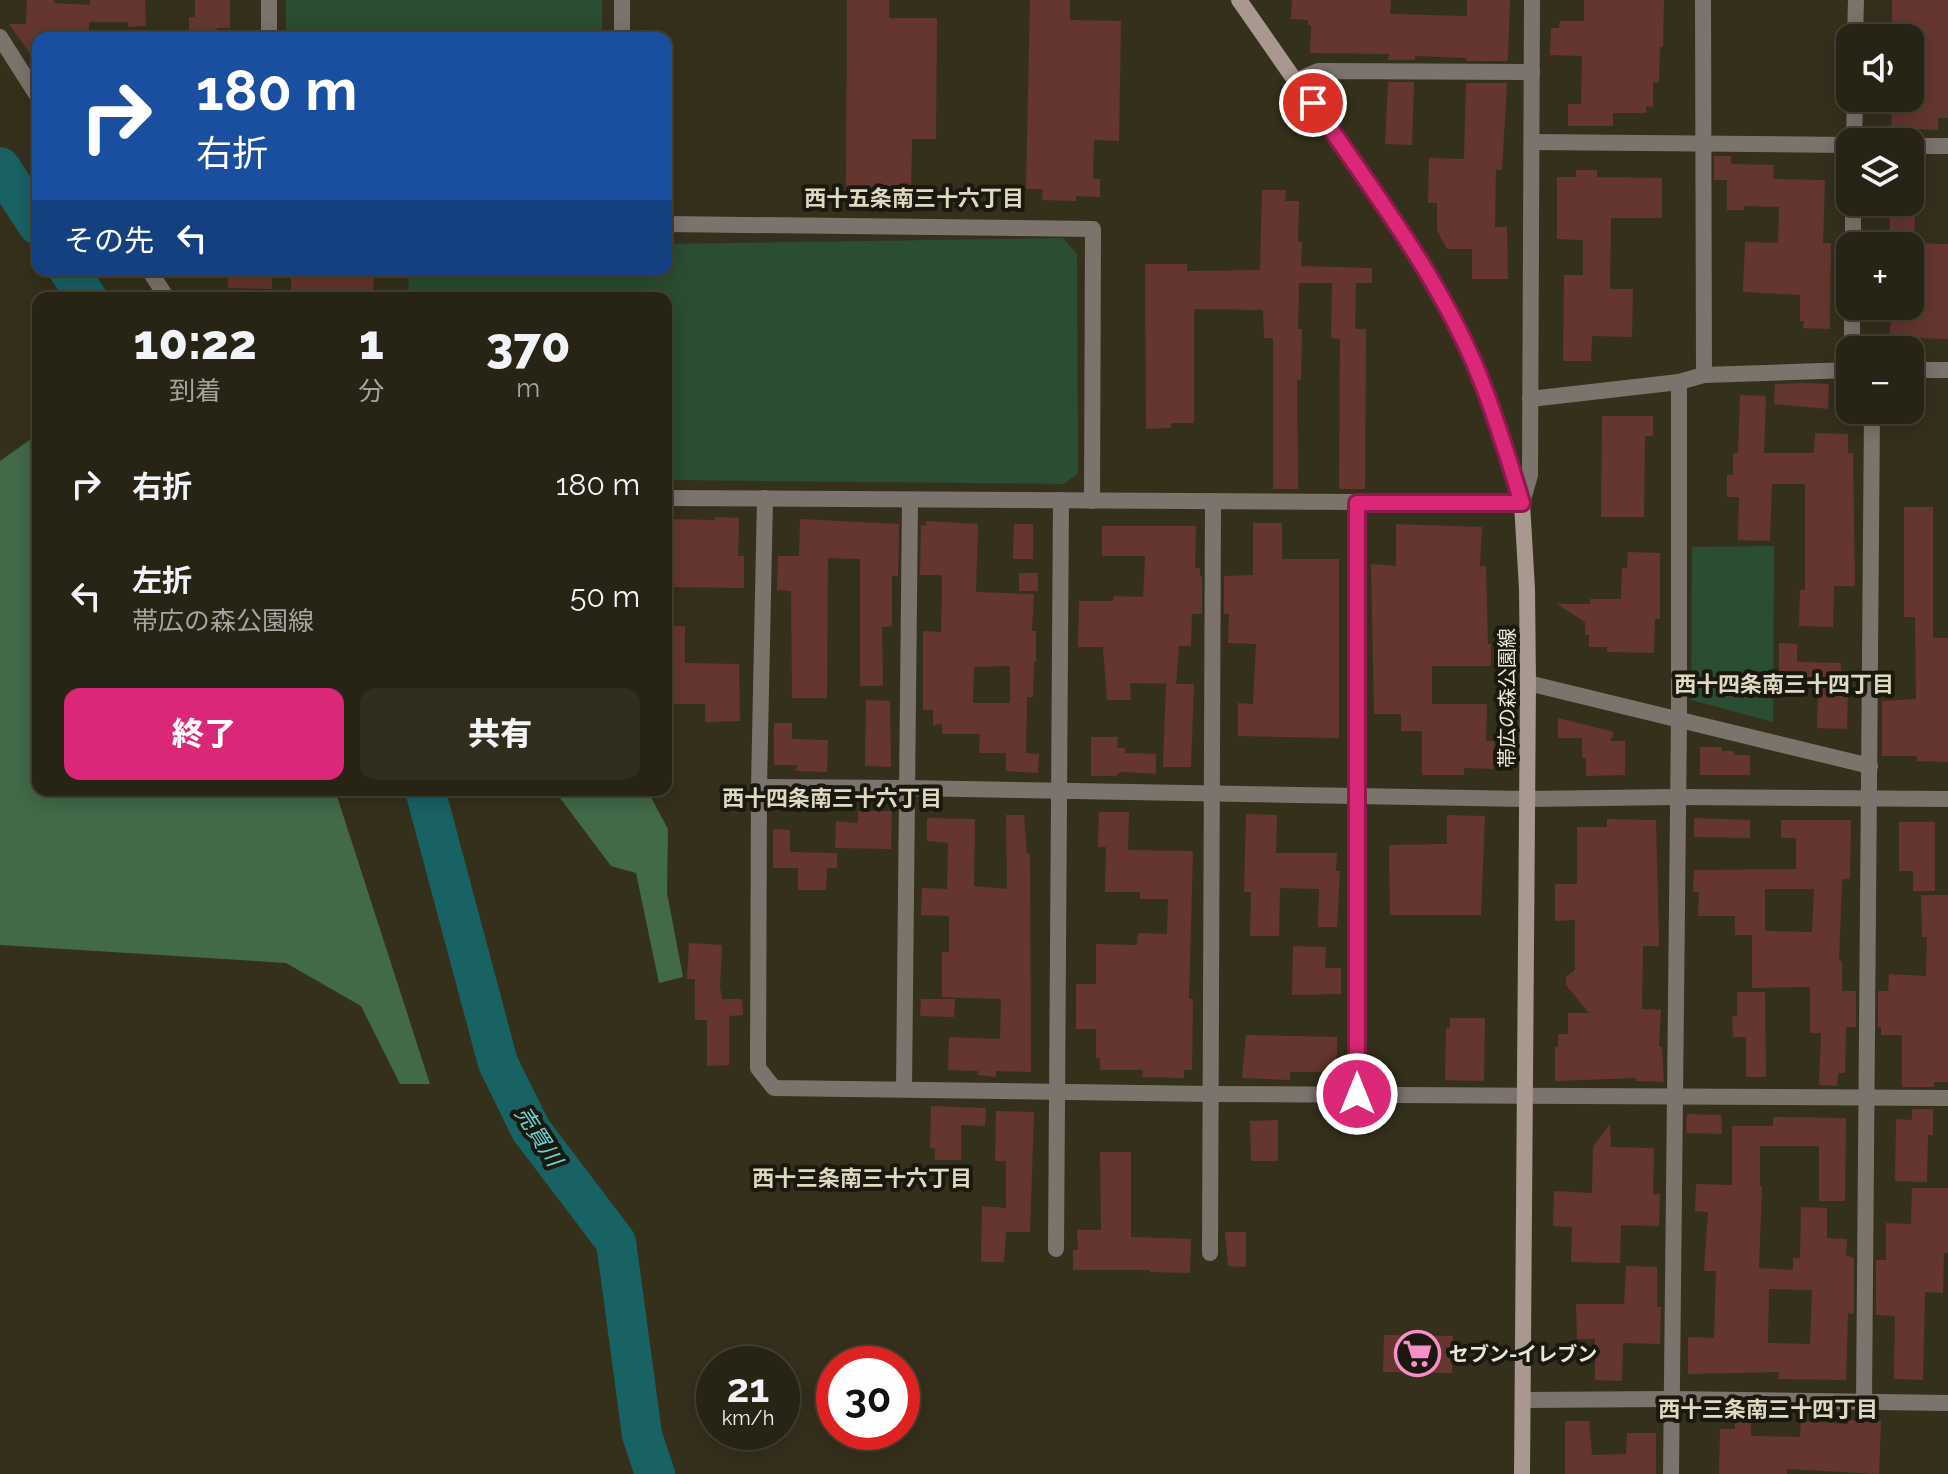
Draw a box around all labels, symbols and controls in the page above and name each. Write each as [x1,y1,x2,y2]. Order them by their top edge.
map controls [1836,24,1924,424]
button: sound [1836,24,1924,112]
text: 180 m [196,57,357,123]
icon: right [64,64,168,168]
pin [1279,69,1347,137]
icon: arrive [1291,81,1335,125]
button: layers [1836,128,1924,216]
text: 右折 [196,132,268,174]
district label: 西十五条南三十六丁目 [804,185,1024,211]
icon: left [170,216,214,260]
text: その先 [64,223,154,258]
button: + [1836,232,1924,320]
text: 10:22 [134,314,257,370]
text: 1 [359,314,384,370]
text: 370 [486,317,570,373]
button: − [1836,336,1924,424]
text: m [516,373,540,403]
text: 到着 [169,376,221,406]
text: 分 [358,376,384,406]
icon: right [64,462,108,506]
text: 180 m [556,467,640,502]
text: 右折 [132,469,192,504]
text: 左折 [132,563,192,598]
icon: left [64,574,108,618]
text: 50 m [570,579,640,614]
text: 帯広の森公園線 [132,606,314,636]
street label: 帯広の森公園線 [1495,628,1519,768]
district label: 西十四条南三十四丁目 [1674,671,1894,697]
button: 終了 [64,688,344,780]
button: 共有 [360,688,640,780]
district label: 西十四条南三十六丁目 [722,785,942,811]
position arrow [1315,1052,1399,1136]
water label: 売買川 [510,1101,569,1172]
district label: 西十三条南三十六丁目 [752,1165,972,1191]
supermarket icon: セブン-イレブン [1394,1330,1442,1378]
place label: セブン-イレブン [1449,1342,1597,1366]
speed limit sign: 30 [816,1346,920,1450]
text: 21 [727,1364,769,1411]
district label: 西十三条南三十四丁目 [1658,1396,1878,1422]
text: km/h [722,1406,774,1430]

